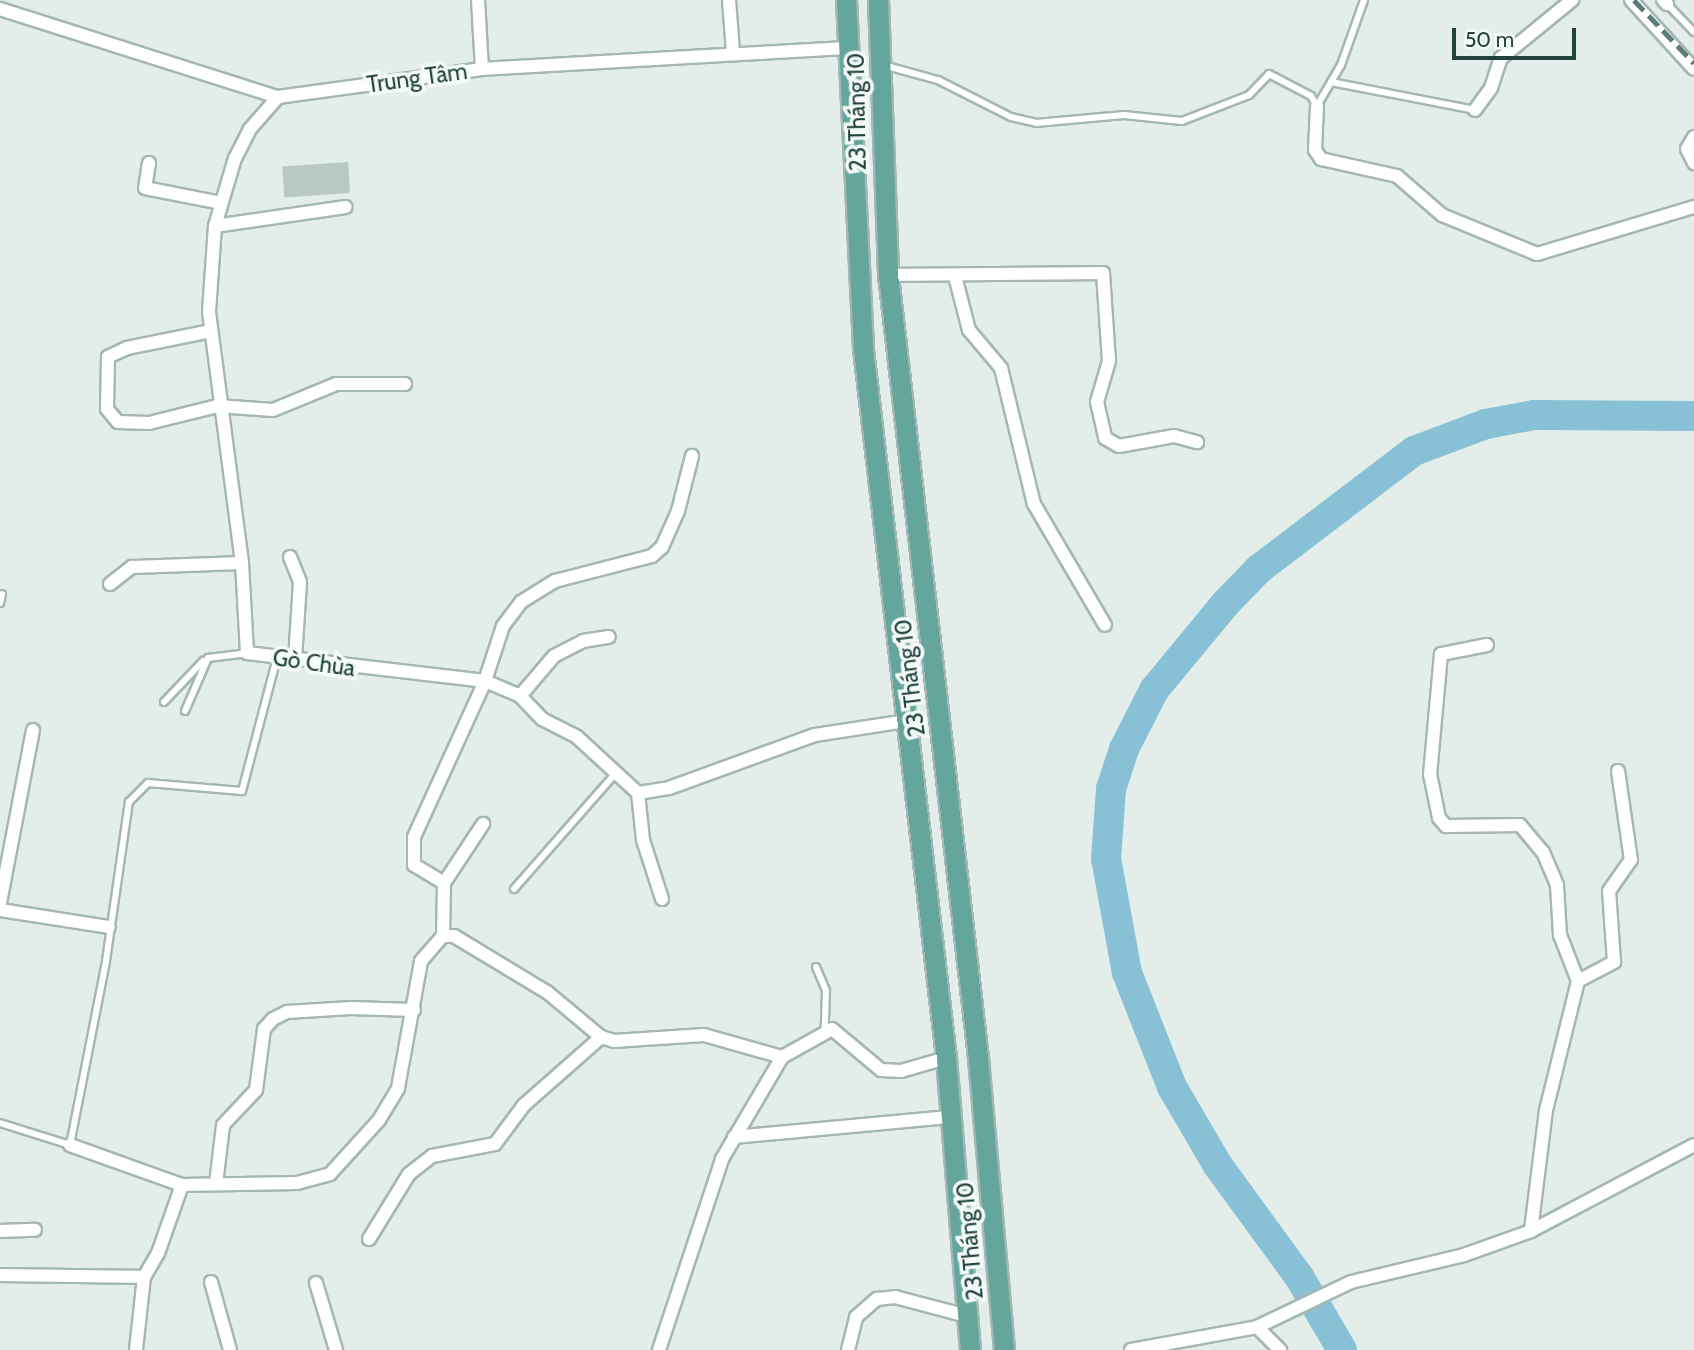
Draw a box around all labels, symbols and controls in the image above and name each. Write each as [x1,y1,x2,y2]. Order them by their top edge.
scale bar [1456,14,1580,58]
text: 50 m [1465,27,1514,52]
street label: 23 Tháng 10 [842,53,872,171]
street label: Trung Tâm [365,57,469,99]
street label: 23 Tháng 10 [889,618,931,738]
street label: Gò Chùa [271,644,357,682]
street label: 23 Tháng 10 [951,1181,989,1301]

